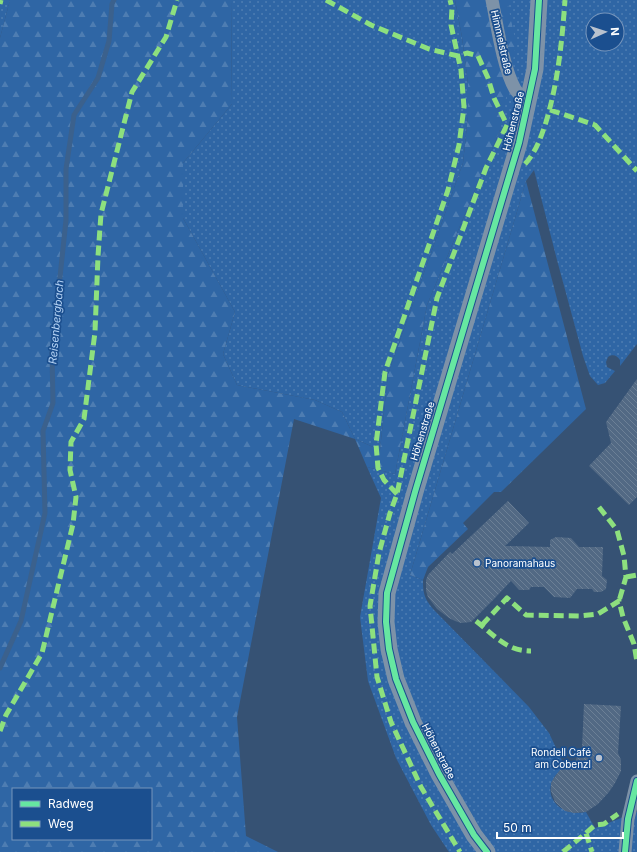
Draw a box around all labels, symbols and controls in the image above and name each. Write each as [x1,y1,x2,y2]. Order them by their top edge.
street label: Himmelstraße [489,9,515,75]
north arrow [585,12,625,52]
text: N [608,27,622,36]
street label: Höhenstraße [500,90,526,152]
water label: Reisenbergbach [45,279,67,365]
street label: Höhenstraße [407,400,437,462]
place label: Panoramahaus [485,557,555,569]
marker: Panoramahaus [472,558,482,568]
street label: Höhenstraße [420,721,458,781]
place label: Rondell Café am Cobenzl [531,746,591,770]
marker: Rondell Café am Cobenzl [594,753,604,763]
legend [12,788,152,840]
text: Radweg [48,796,94,811]
scale bar [497,814,623,840]
text: Weg [48,816,74,831]
text: 50 m [503,820,532,835]

